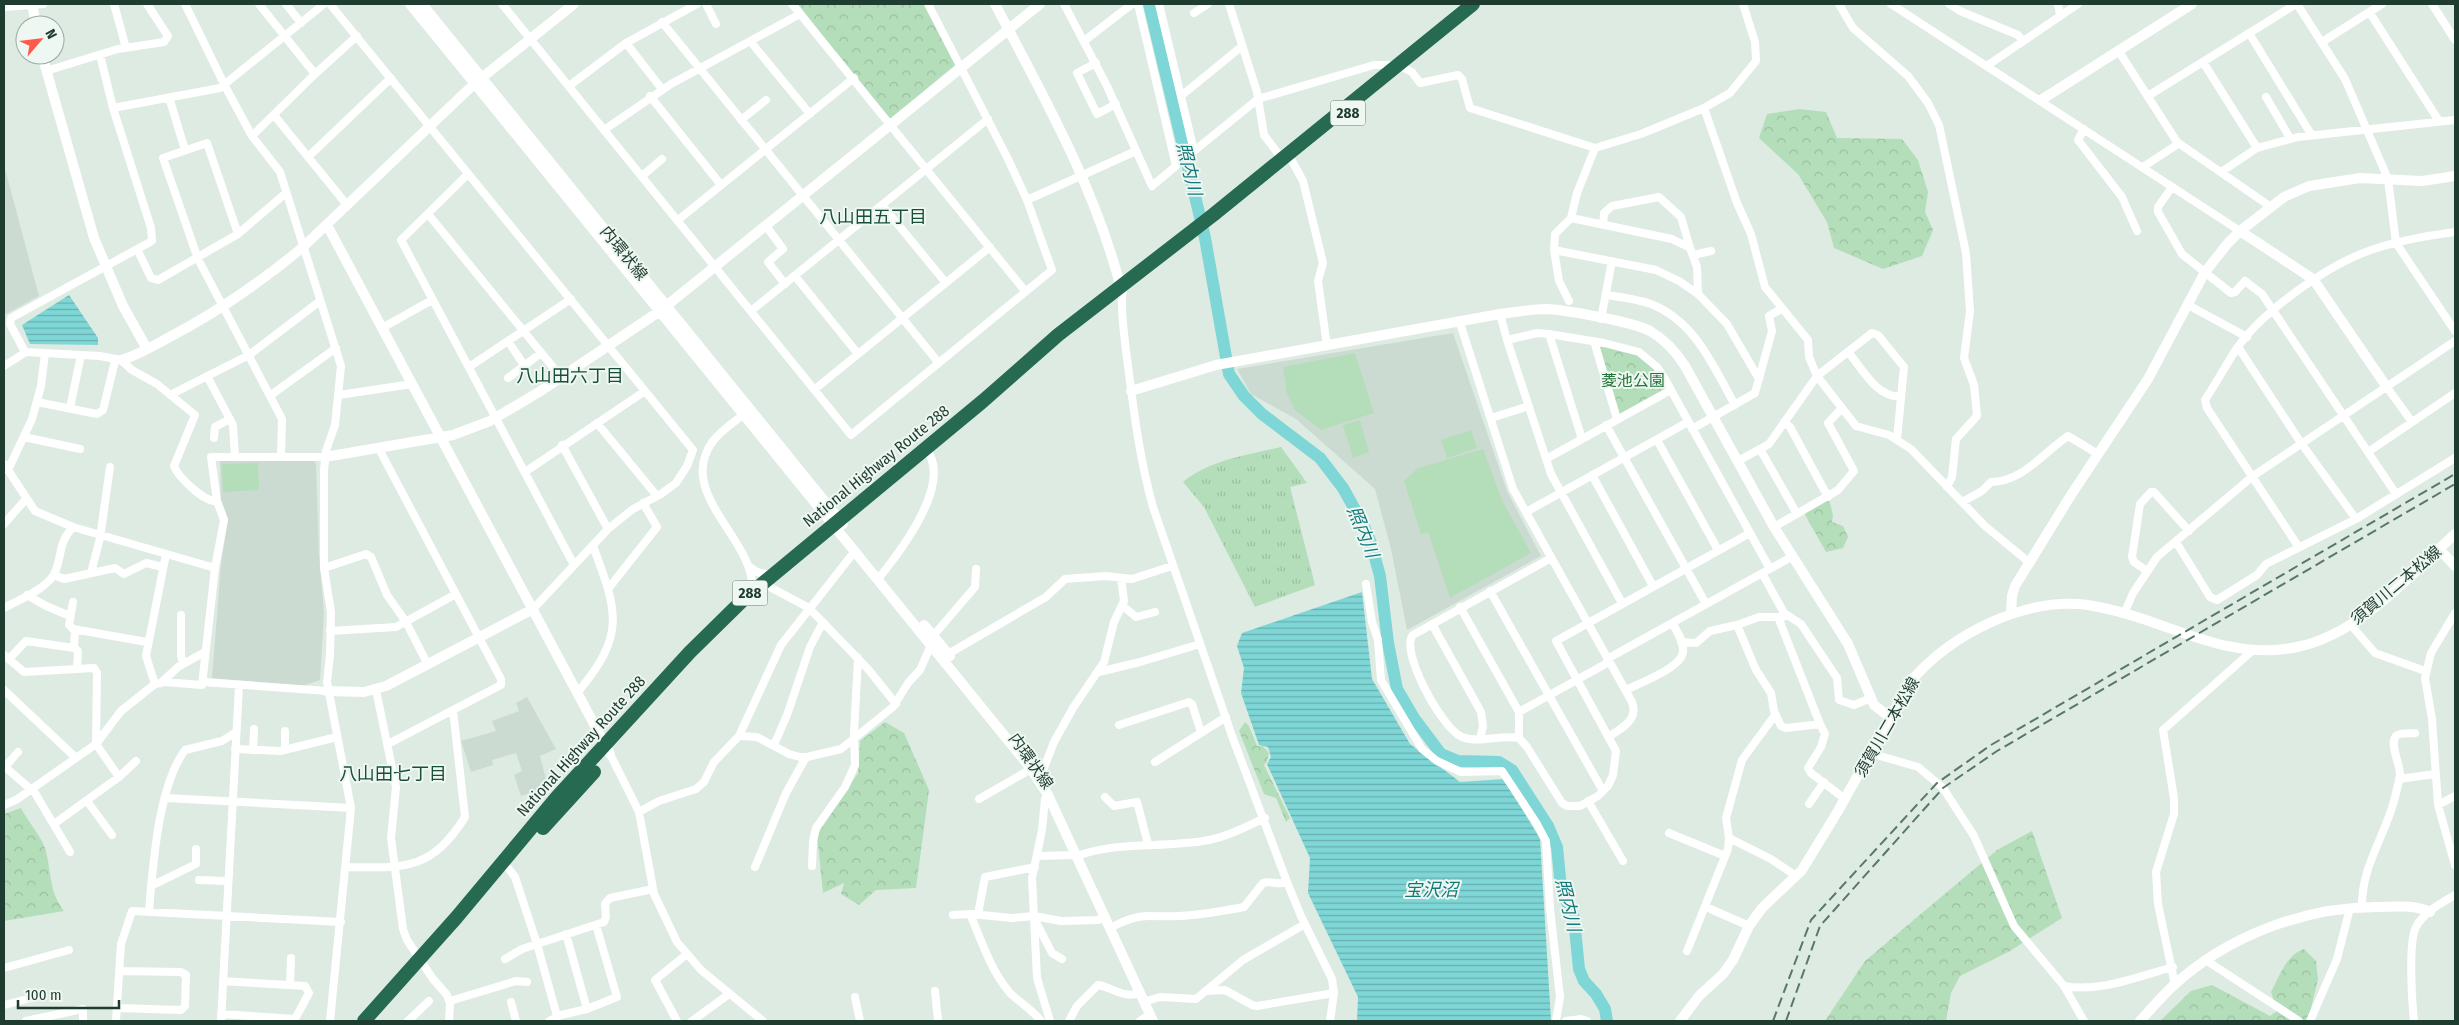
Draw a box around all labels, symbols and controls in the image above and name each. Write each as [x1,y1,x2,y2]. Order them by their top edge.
north arrow [15,15,65,65]
text: N [42,26,61,42]
road number: 288 [1330,100,1366,126]
water label: 照内川 [1172,140,1207,200]
district label: 八山田五丁目 [819,206,927,228]
street label: 内環状線 [596,222,652,284]
district label: 八山田六丁目 [516,365,624,387]
park label: 菱池公園 [1601,371,1665,390]
street label: National Highway Route 288 [799,401,953,531]
water label: 照内川 [1343,503,1384,563]
street label: 須賀川二本松線 [2347,542,2445,628]
road number: 288 [732,580,768,606]
street label: National Highway Route 288 [513,672,649,820]
street label: 須賀川二本松線 [1851,674,1923,780]
street label: 内環状線 [1005,729,1057,793]
district label: 八山田七丁目 [339,763,447,785]
water label: 照内川 [1551,876,1586,936]
water label: 宝沢沼 [1404,879,1461,901]
scale bar [18,978,119,1010]
text: 100 m [25,986,62,1004]

